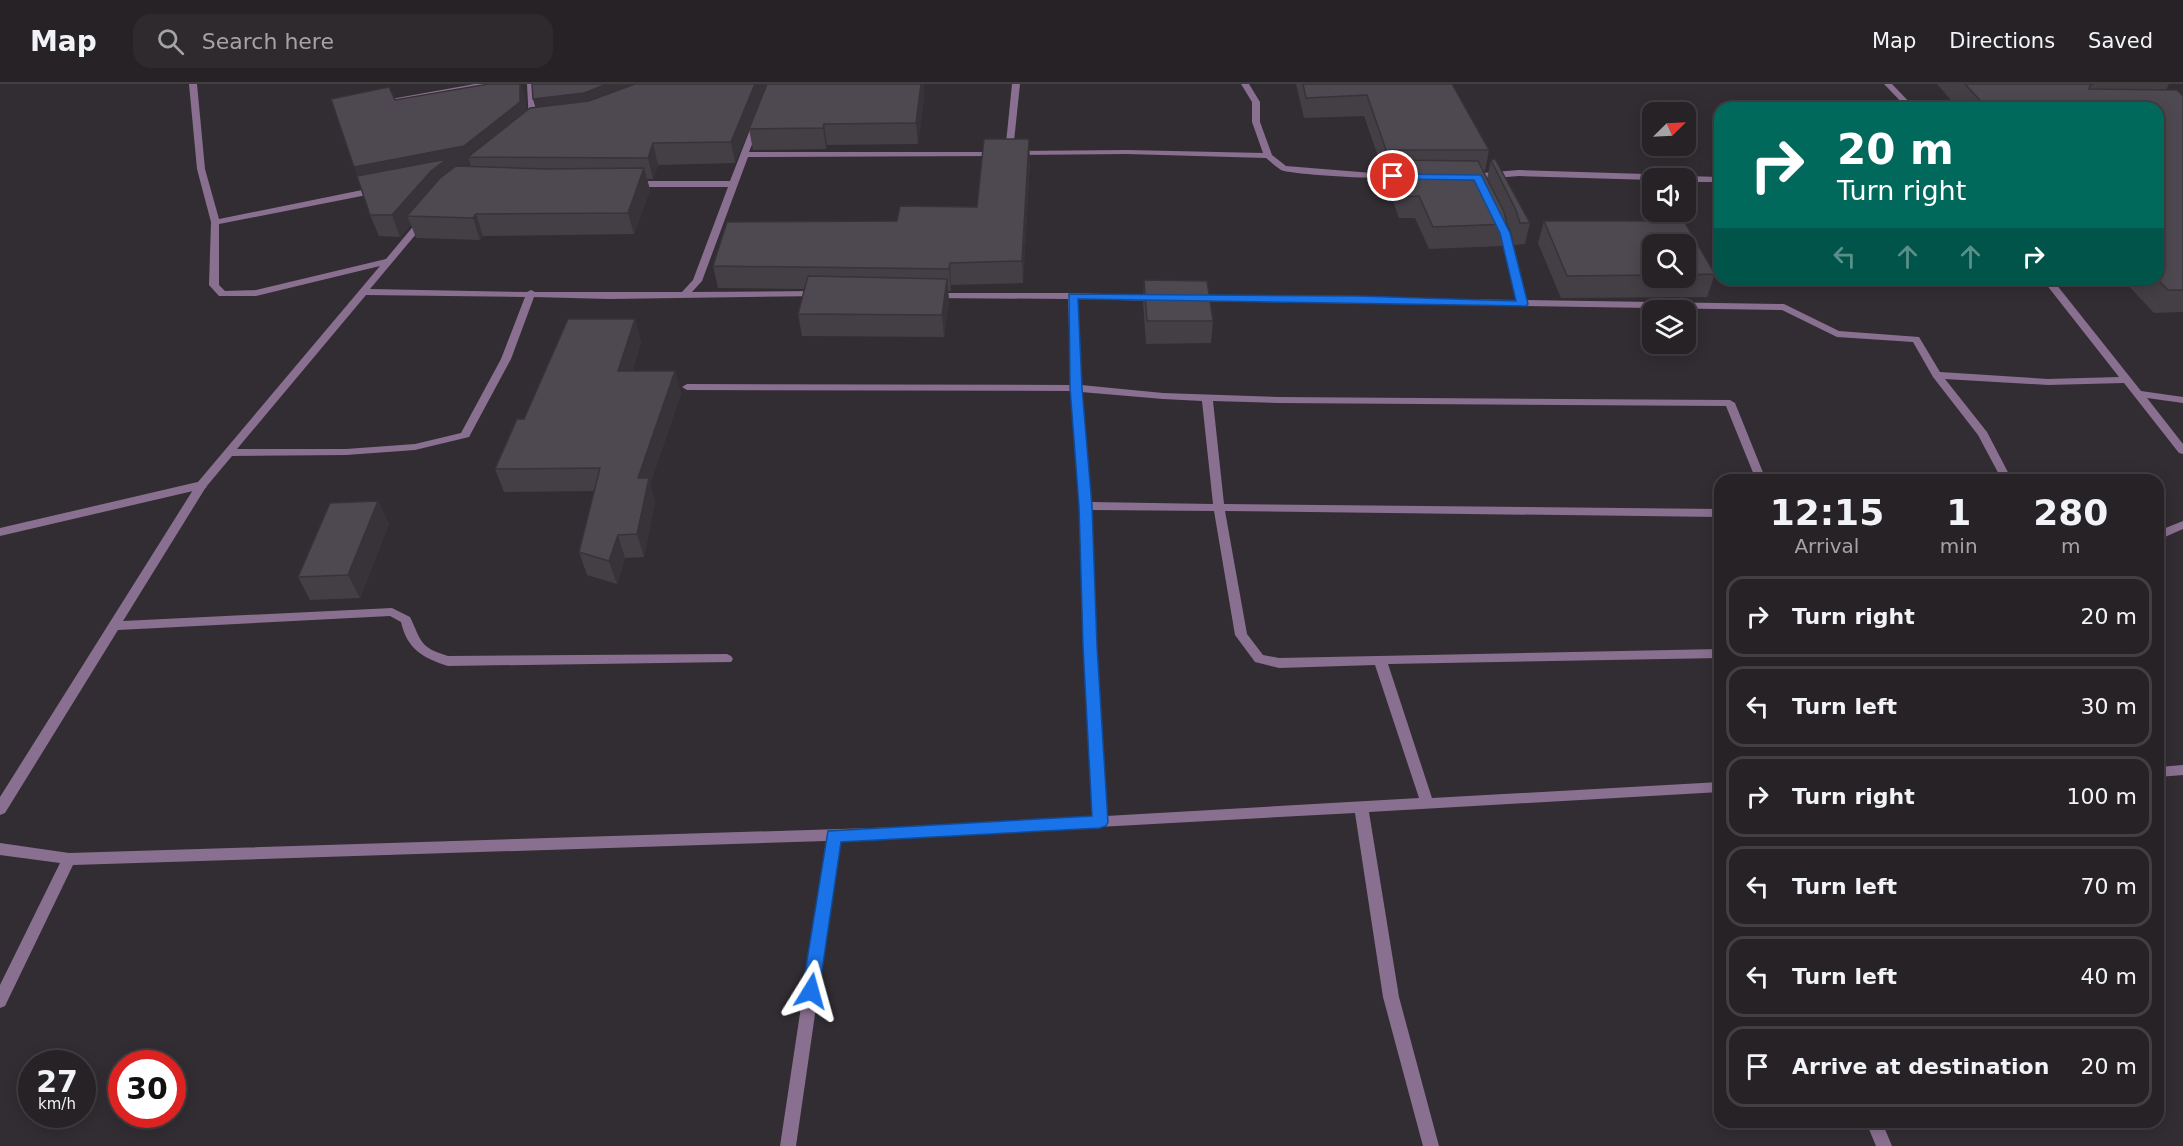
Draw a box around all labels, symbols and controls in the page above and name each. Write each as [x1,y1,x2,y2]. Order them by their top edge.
search box [133,14,553,68]
text: Map [30,25,97,58]
icon: search [154,25,187,58]
text: Search here [202,29,334,54]
text: Map [1872,29,1916,53]
text: Directions [1949,29,2055,53]
text: Saved [2088,29,2153,53]
north arrow [1642,102,1696,156]
map controls [1642,102,1696,354]
text: 20 m [1837,125,1954,174]
icon: right [1738,126,1816,204]
pin [1367,150,1418,201]
icon: arrive [1376,159,1409,192]
button: sound [1642,168,1696,222]
text: Turn right [1837,175,1966,206]
button: search [1642,234,1696,288]
icon: left [1828,240,1861,273]
icon: ahead [1891,240,1924,273]
icon: ahead [1954,240,1987,273]
icon: right [2017,240,2050,273]
button: layers [1642,300,1696,354]
text: 12:15 [1770,492,1884,533]
text: 1 [1946,492,1971,533]
text: 280 [2033,492,2108,533]
text: Arrival [1794,534,1859,558]
text: min [1940,534,1978,558]
text: m [2061,534,2081,558]
icon: right [1741,600,1774,633]
text: Turn right [1792,604,1915,629]
text: 20 m [2081,604,2137,629]
icon: left [1741,690,1774,723]
text: Turn left [1792,694,1897,719]
text: 30 m [2081,694,2137,719]
icon: right [1741,780,1774,813]
text: Turn right [1792,784,1915,809]
text: 100 m [2067,784,2137,809]
icon: left [1741,870,1774,903]
text: Turn left [1792,874,1897,899]
text: 70 m [2081,874,2137,899]
position arrow [779,959,843,1023]
icon: left [1741,960,1774,993]
text: Turn left [1792,964,1897,989]
text: 40 m [2081,964,2137,989]
speed limit sign: 30 [108,1050,186,1128]
icon: arrive [1741,1050,1774,1083]
text: Arrive at destination [1792,1054,2049,1079]
text: 20 m [2081,1054,2137,1079]
text: 27 [36,1064,78,1099]
text: km/h [38,1095,76,1113]

